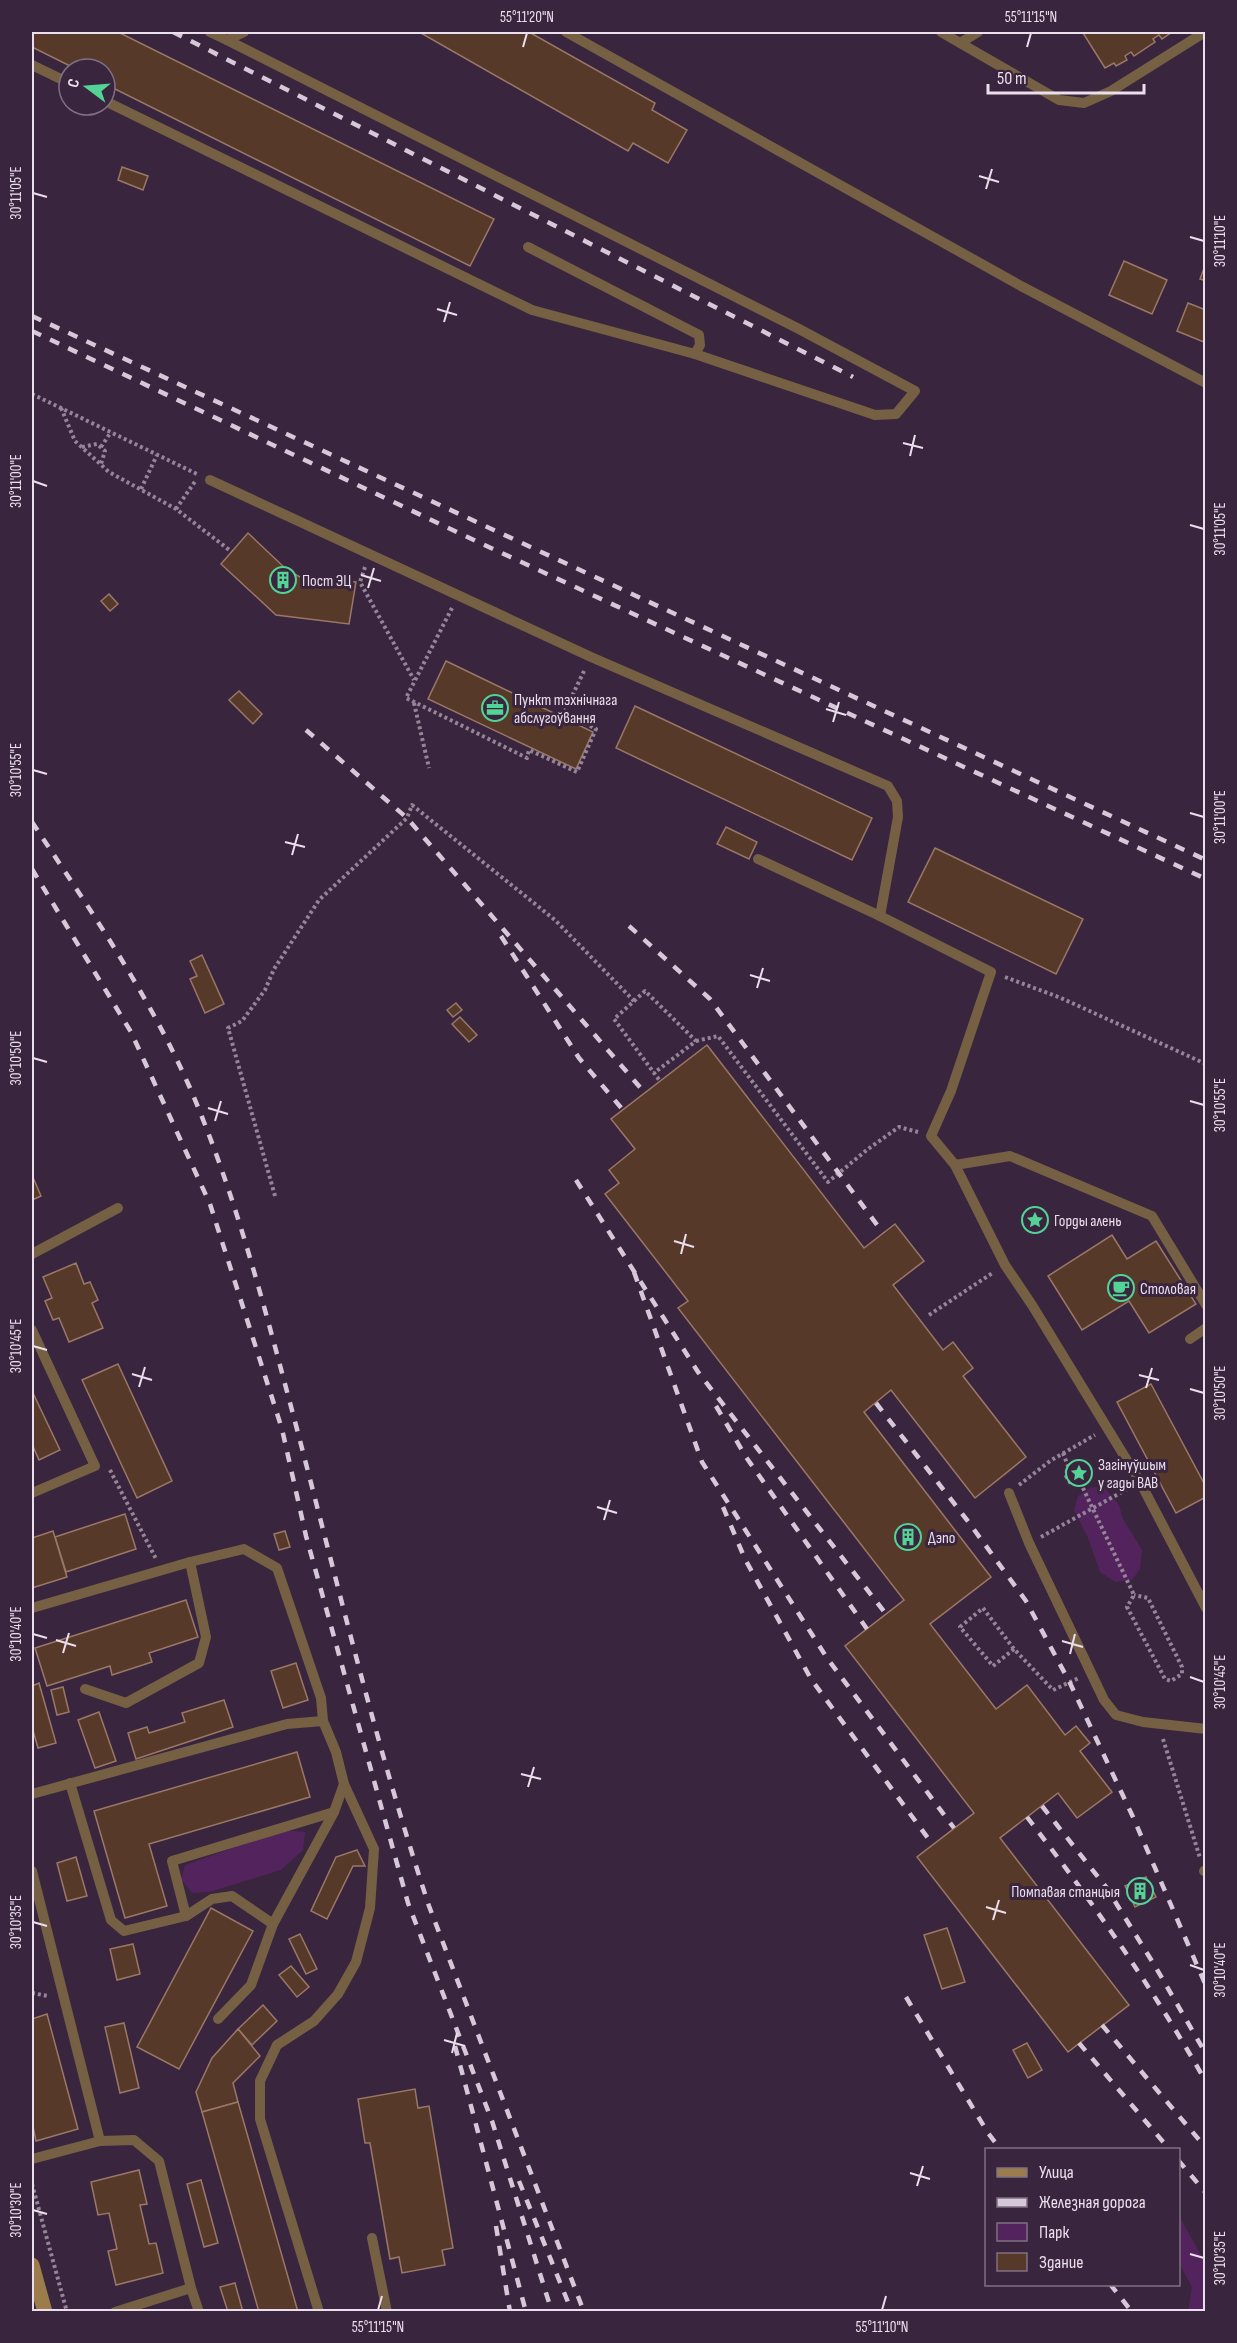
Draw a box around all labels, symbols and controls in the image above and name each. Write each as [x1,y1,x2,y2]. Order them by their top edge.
text: 55°11'20"N [500,8,554,27]
text: 55°11'15"N [1005,8,1057,27]
north arrow [57,57,117,117]
scale bar [988,57,1144,95]
text: 50 m [997,68,1027,89]
text: С [64,77,84,90]
text: 30°11'05"E [7,166,26,220]
text: 30°11'10"E [1211,215,1230,267]
text: 30°11'00"E [7,454,26,508]
text: 30°11'05"E [1211,502,1230,556]
building icon: Пост ЭЦ [268,565,298,595]
place label: Пост ЭЦ [302,572,351,591]
place label: Пункт тэхнічнага абслугоўвання [514,691,617,728]
office icon: Пункт тэхнічнага абслугоўвання [480,693,510,723]
text: 30°10'55"E [7,743,26,797]
text: 30°11'00"E [1211,790,1230,844]
text: 30°10'50"E [7,1030,26,1086]
text: 30°10'55"E [1211,1078,1230,1132]
place icon: Горды алень [1020,1205,1050,1235]
place label: Горды алень [1054,1212,1122,1231]
cafe icon: Столовая [1106,1273,1136,1303]
place label: Столовая [1140,1280,1196,1299]
text: 30°10'45"E [7,1319,26,1373]
text: 30°10'50"E [1211,1365,1230,1421]
place label: Загінуўшым у гады ВАВ [1098,1456,1166,1493]
place icon: Загінуўшым у гады ВАВ [1064,1458,1094,1488]
building icon: Дэпо [893,1522,923,1552]
place label: Дэпо [928,1529,955,1548]
text: 30°10'40"E [7,1606,26,1662]
text: 30°10'45"E [1211,1655,1230,1709]
building icon: Помпавая станцыя [1125,1876,1155,1906]
place label: Помпавая станцыя [1011,1883,1120,1902]
text: 30°10'35"E [7,1895,26,1949]
text: 30°10'40"E [1211,1942,1230,1998]
legend [985,2148,1180,2286]
text: Улица [1039,2162,1074,2183]
text: 30°10'30"E [7,2182,26,2238]
text: Железная дорога [1039,2192,1146,2213]
text: Парк [1039,2222,1070,2243]
text: 30°10'35"E [1211,2231,1230,2285]
text: Здание [1039,2252,1084,2273]
text: 55°11'15"N [352,2318,404,2337]
text: 55°11'10"N [855,2318,909,2337]

